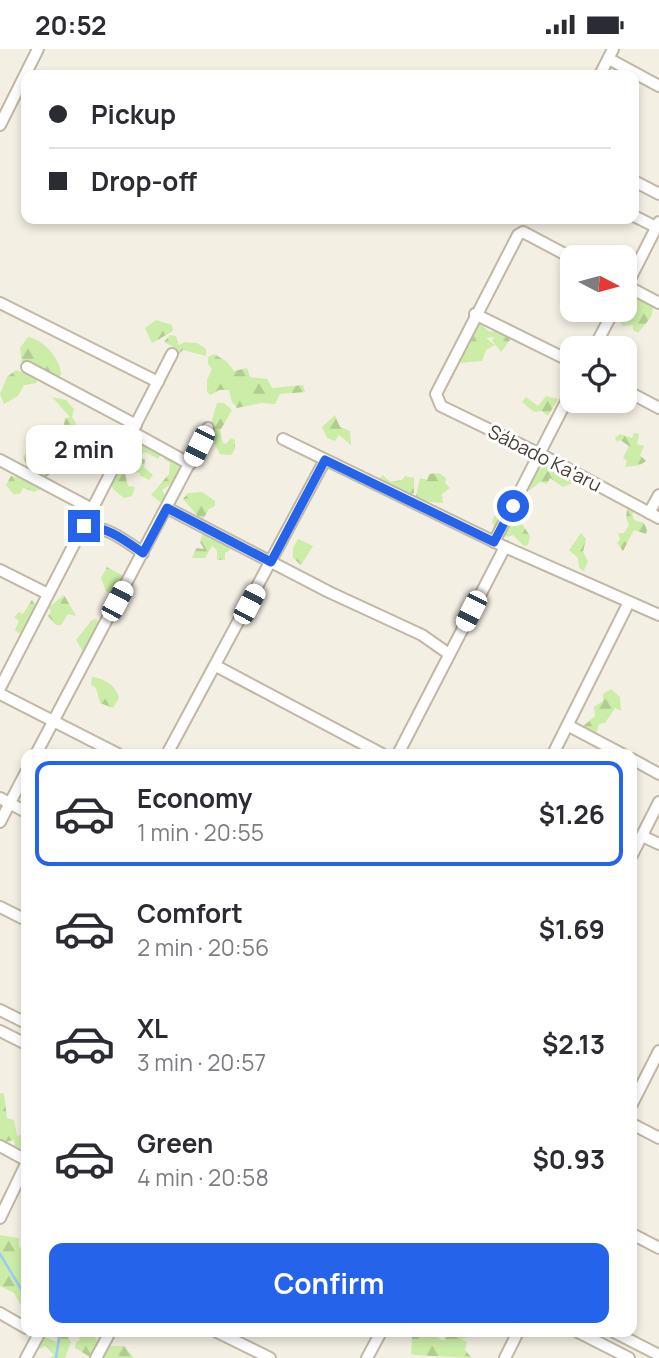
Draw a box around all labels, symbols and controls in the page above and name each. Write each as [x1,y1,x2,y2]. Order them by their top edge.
text: 20:52 [35,7,107,43]
text: Pickup [91,96,176,132]
text: Drop-off [91,163,197,199]
north arrow [560,245,637,322]
map controls [560,245,637,413]
button: locate [560,336,637,413]
street label: Sábado Ka'aru [484,418,606,498]
car [181,423,218,469]
callout: 2 min [26,425,142,473]
text: 2 min [54,433,114,465]
route start [497,490,529,522]
route end [68,510,100,542]
car [98,578,137,624]
car [230,581,269,627]
car [453,588,490,634]
text: Economy [137,780,252,816]
icon: car [53,782,116,845]
text: $1.26 [539,796,605,832]
text: 1 min · 20:55 [137,816,264,848]
text: Comfort [137,895,243,931]
icon: car [53,897,116,960]
text: $1.69 [539,911,605,947]
text: 2 min · 20:56 [137,931,269,963]
text: XL [137,1010,168,1046]
icon: car [53,1012,116,1075]
text: $2.13 [542,1026,605,1062]
text: 3 min · 20:57 [137,1046,266,1078]
text: Green [137,1125,213,1161]
icon: car [53,1127,116,1190]
text: $0.93 [532,1141,605,1177]
text: 4 min · 20:58 [137,1161,269,1193]
button: Confirm [49,1243,609,1323]

